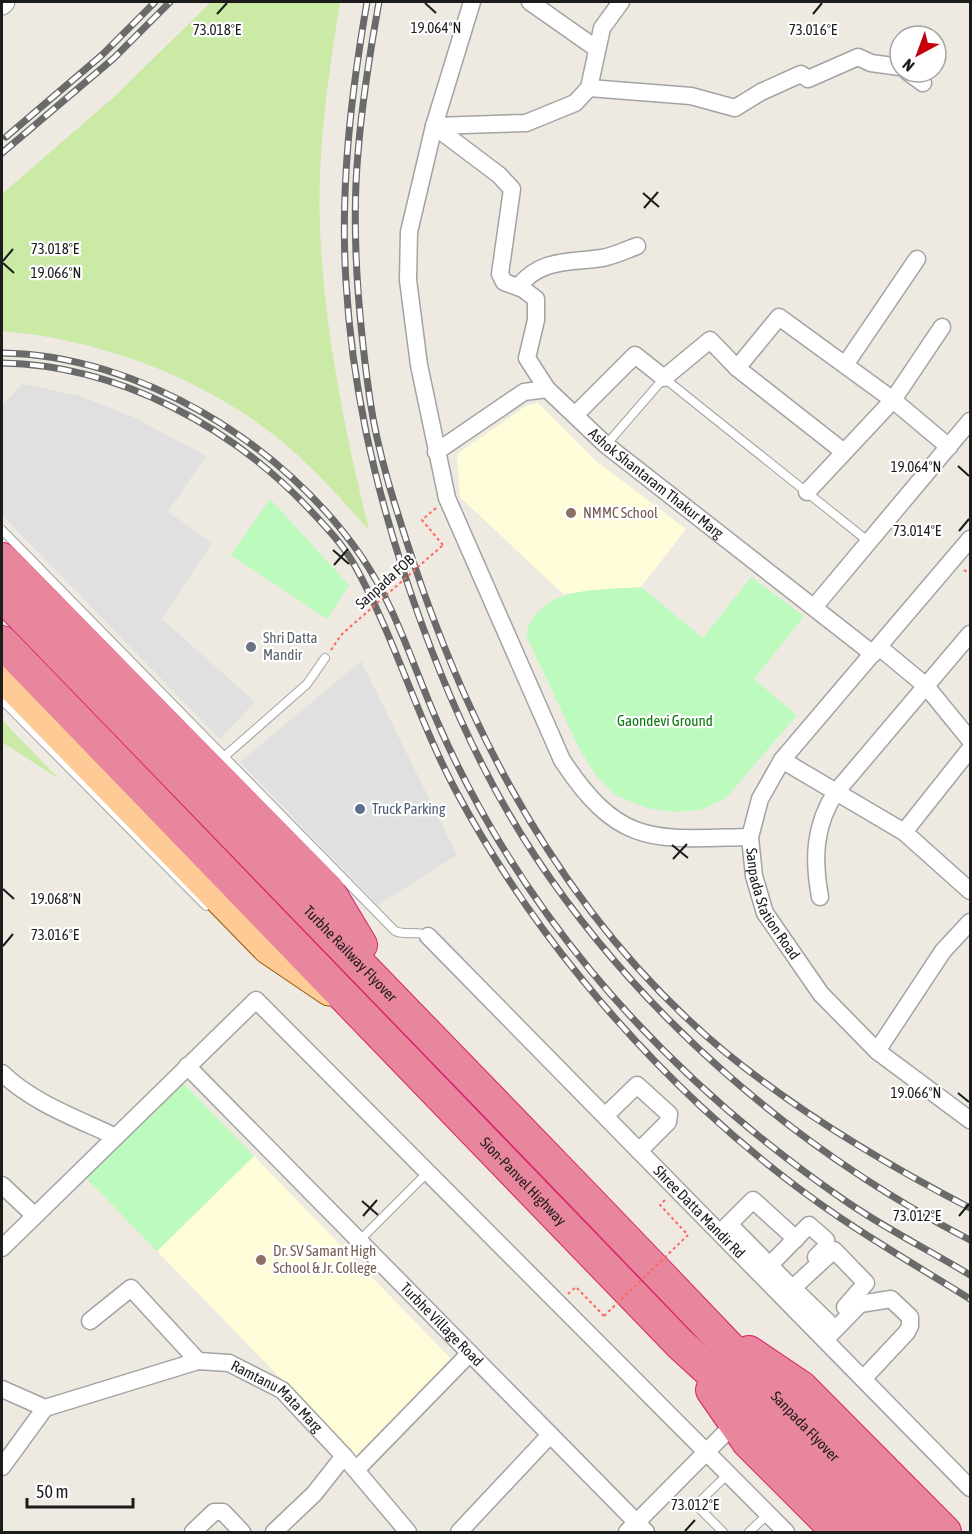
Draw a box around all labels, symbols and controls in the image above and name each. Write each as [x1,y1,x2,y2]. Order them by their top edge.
text: 19.064°N [411,19,461,36]
text: 73.018°E [193,21,242,38]
text: 73.016°E [789,21,838,38]
north arrow [888,24,948,84]
text: N [899,55,918,75]
text: 73.018°E [31,240,80,257]
text: 19.066°N [31,264,81,281]
street label: Ashok Shantaram Thakur Marg [585,424,727,542]
text: 19.064°N [891,458,941,475]
place label: NMMC School [583,504,658,521]
marker: NMMC School [564,506,578,520]
text: 73.014°E [893,522,942,539]
street label: Sanpada FOB [352,551,417,612]
place label: Shri Datta Mandir [263,629,318,663]
marker: Shri Datta Mandir [244,640,258,654]
park label: Gaondevi Ground [617,712,713,729]
place label: Truck Parking [372,800,446,817]
marker: Truck Parking [353,802,367,816]
street label: Sanpada Station Road [743,847,803,963]
text: 19.068°N [31,890,81,907]
street label: Turbhe Railway Flyover [300,902,401,1005]
text: 73.016°E [31,926,80,943]
text: 19.066°N [891,1084,941,1101]
street label: Sion-Panvel Highway [477,1134,570,1229]
street label: Shree Datta Mandir Rd [650,1162,749,1262]
text: 73.012°E [893,1207,942,1224]
place label: Dr. SV Samant High School & Jr. College [273,1242,377,1276]
marker: Dr. SV Samant High School & Jr. College [254,1253,268,1267]
street label: Turbhe Village Road [397,1279,487,1370]
street label: Ramtanu Mata Marg [228,1356,327,1436]
street label: Sanpada Flyover [768,1388,844,1465]
scale bar [27,1471,134,1509]
text: 50 m [36,1481,68,1502]
text: 73.012°E [671,1496,720,1513]

